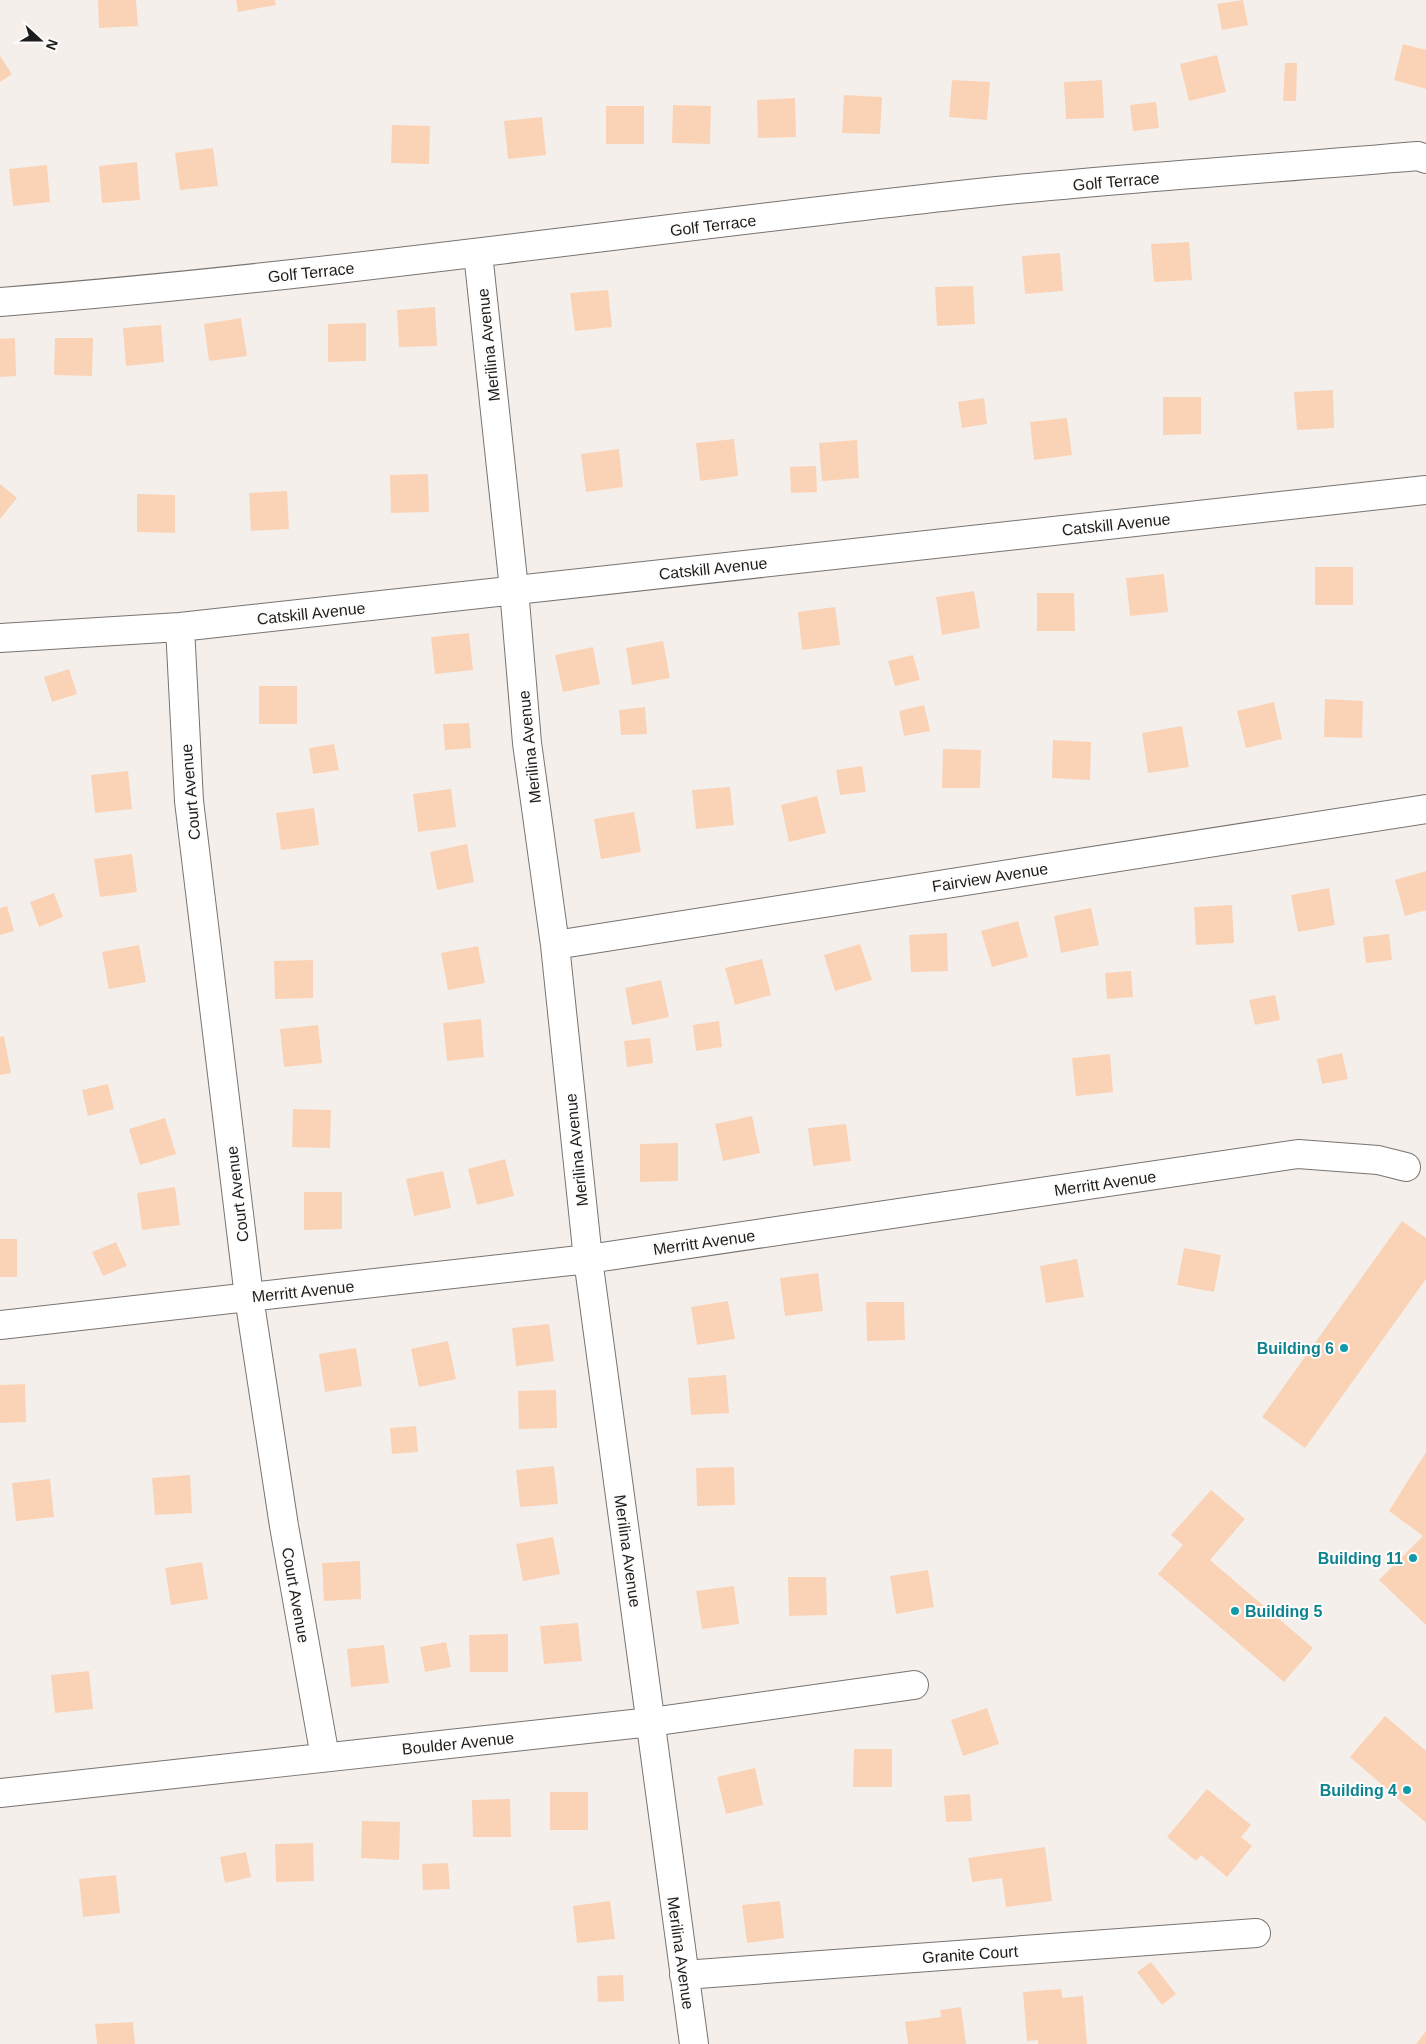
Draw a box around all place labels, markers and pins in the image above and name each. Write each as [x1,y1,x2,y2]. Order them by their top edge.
place label: Building 6 [1257,1340,1334,1357]
marker: Building 6 [1338,1342,1350,1354]
place label: Building 11 [1318,1550,1403,1567]
marker: Building 11 [1407,1552,1419,1564]
place label: Building 5 [1245,1603,1322,1620]
marker: Building 5 [1229,1605,1241,1617]
place label: Building 4 [1320,1782,1397,1799]
marker: Building 4 [1401,1784,1413,1796]

